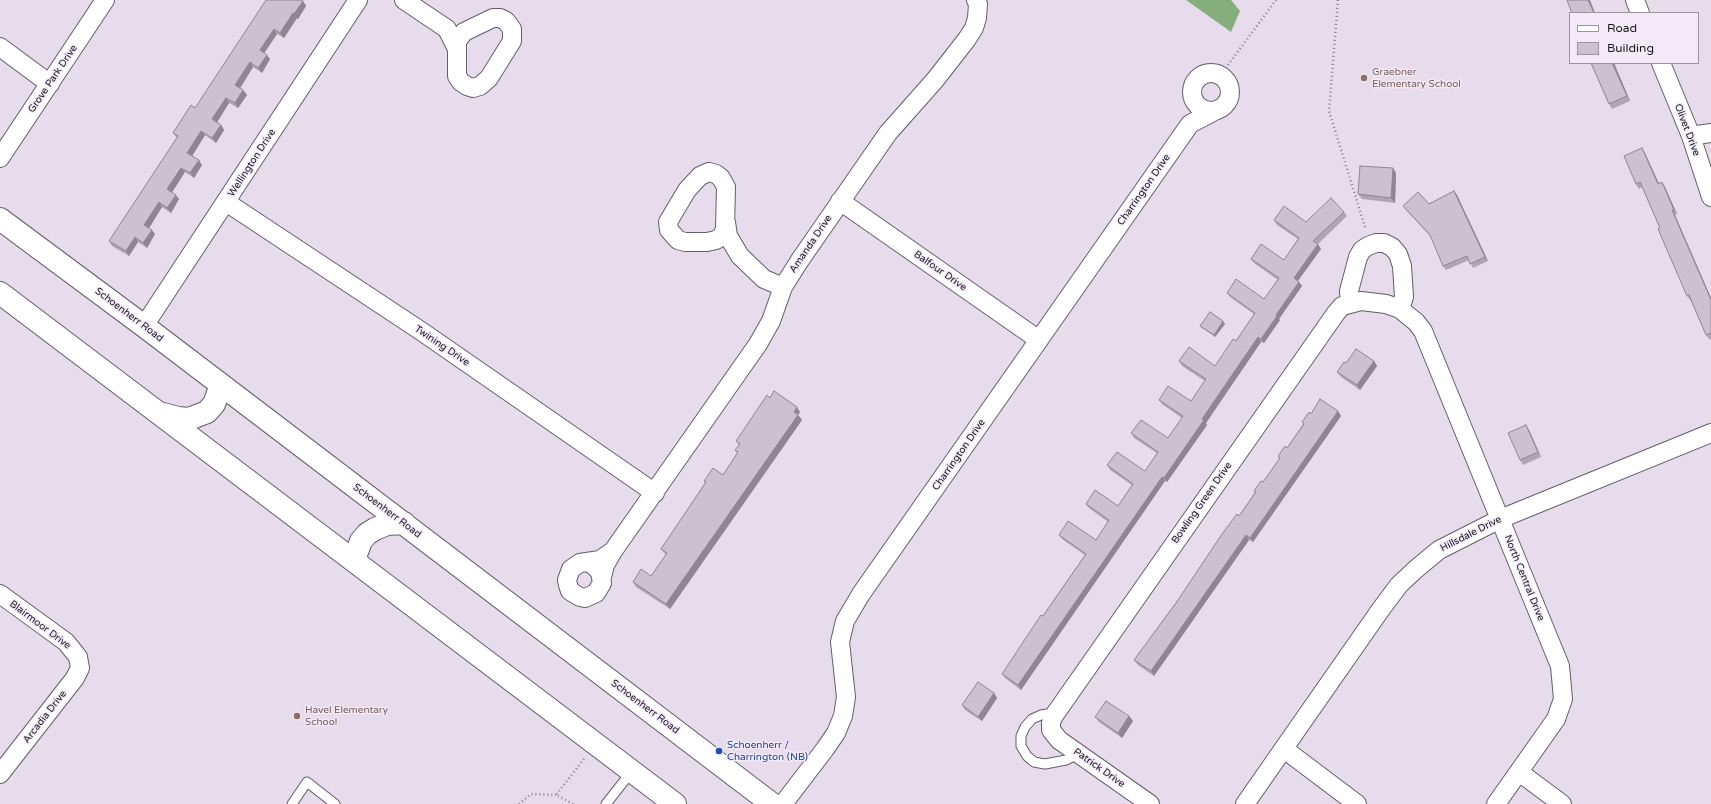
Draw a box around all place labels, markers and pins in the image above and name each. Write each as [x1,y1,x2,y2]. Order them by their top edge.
place label: Graebner Elementary School [1372,66,1461,90]
marker: Graebner Elementary School [1359,73,1369,83]
place label: Havel Elementary School [305,704,388,728]
marker: Havel Elementary School [292,711,302,721]
place label: Schoenherr / Charrington (NB) [727,739,808,762]
marker: Schoenherr / Charrington (NB) [714,746,724,756]

